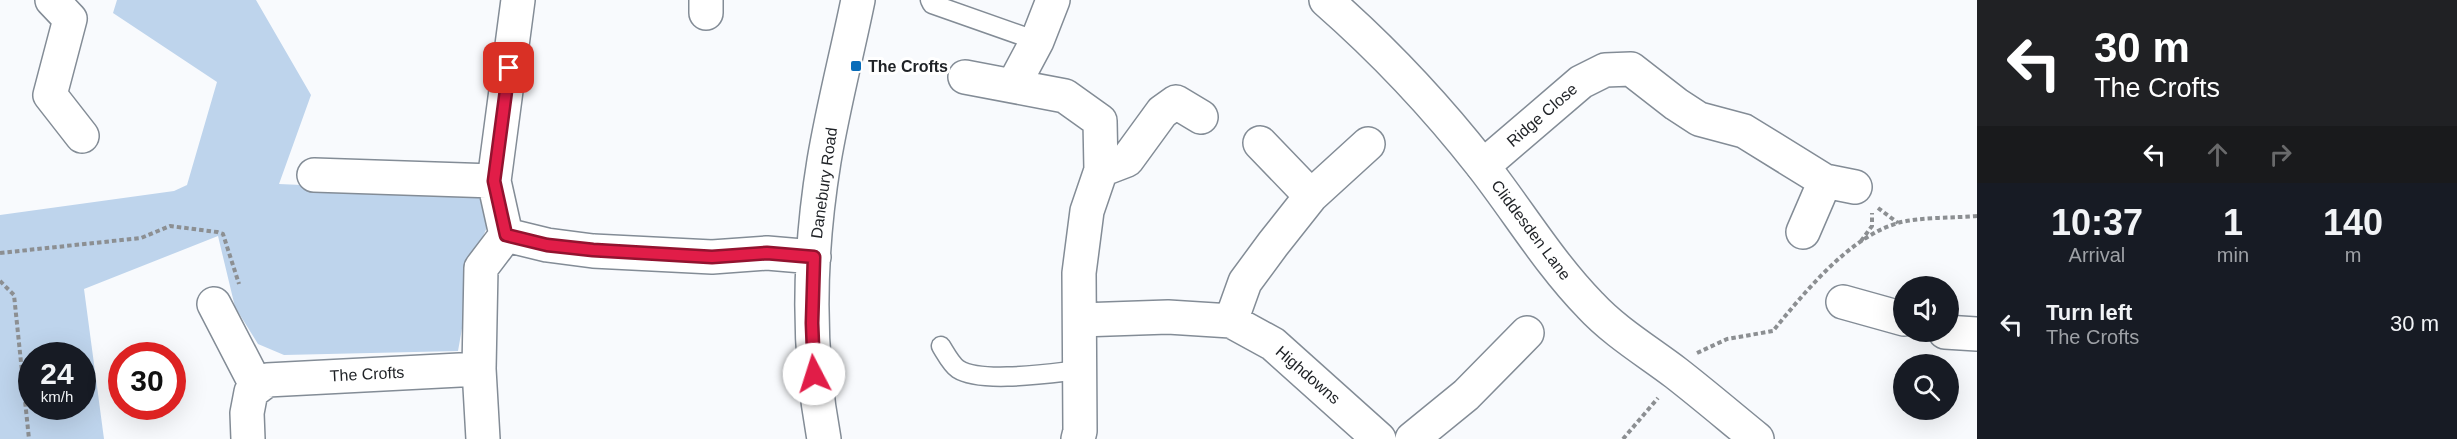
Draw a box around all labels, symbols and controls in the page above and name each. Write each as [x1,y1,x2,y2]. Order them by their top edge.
icon: left [1995,24,2073,102]
text: 30 m [2094,24,2190,71]
pin [483,42,534,93]
icon: arrive [492,51,525,84]
place label: The Crofts [868,58,948,75]
marker: The Crofts [849,59,863,73]
text: The Crofts [2094,73,2220,103]
street label: Ridge Close [1504,80,1581,150]
street label: Danebury Road [808,126,840,240]
icon: left [2138,138,2171,171]
icon: ahead [2201,138,2234,171]
icon: right [2264,138,2297,171]
street label: Cliddesden Lane [1488,177,1574,283]
text: 10:37 [2051,202,2143,243]
text: 1 [2223,202,2243,243]
text: 140 [2323,202,2383,243]
text: Arrival [2069,244,2125,266]
text: min [2217,244,2249,266]
text: m [2345,244,2361,266]
map controls [1893,276,1959,420]
button: sound [1893,276,1959,342]
text: Turn left [2046,300,2132,325]
icon: left [1995,308,2028,341]
text: 30 m [2390,311,2439,336]
text: The Crofts [2046,326,2139,348]
speed limit sign: 30 [108,342,186,420]
position arrow [782,342,846,406]
street label: Highdowns [1273,343,1343,407]
button: search [1893,354,1959,420]
text: 24 [40,357,74,390]
street label: The Crofts [329,364,405,384]
text: km/h [41,388,73,405]

